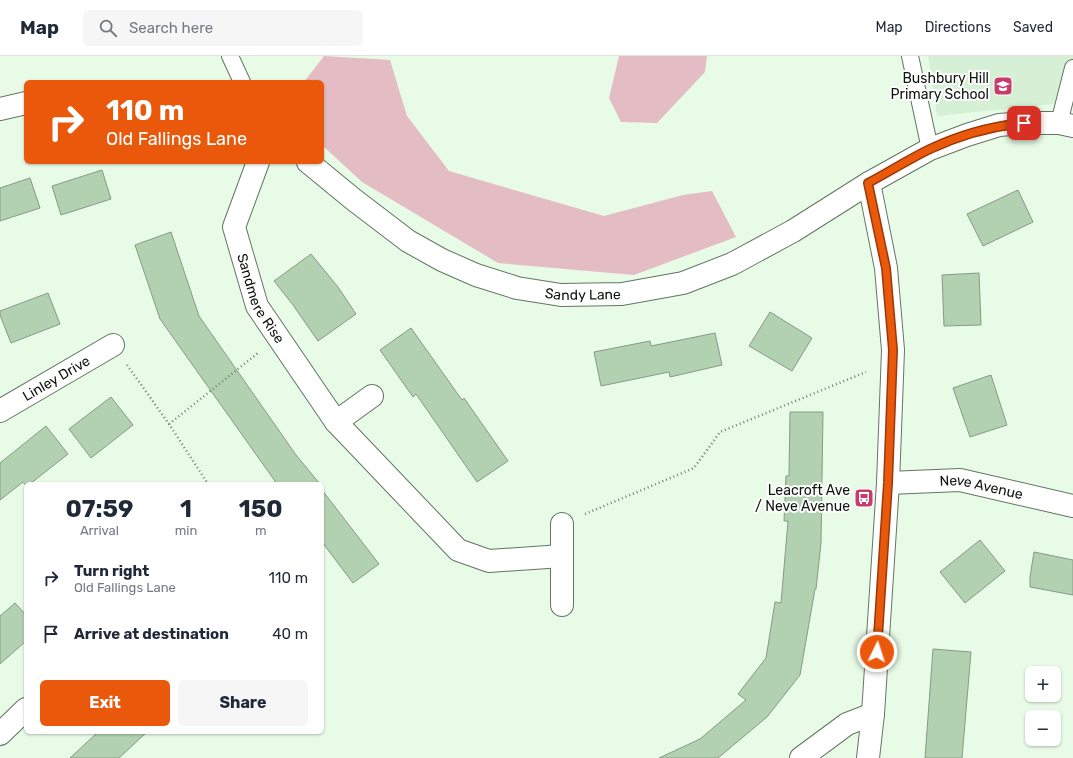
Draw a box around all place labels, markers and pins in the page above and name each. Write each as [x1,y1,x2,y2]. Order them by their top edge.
place label: Bushbury Hill Primary School [891,70,989,103]
school or university icon: Bushbury Hill Primary School [992,75,1014,97]
pin [1007,106,1041,140]
place label: Leacroft Ave / Neve Avenue [755,482,850,515]
bus stop icon: Leacroft Ave / Neve Avenue [853,487,875,509]

